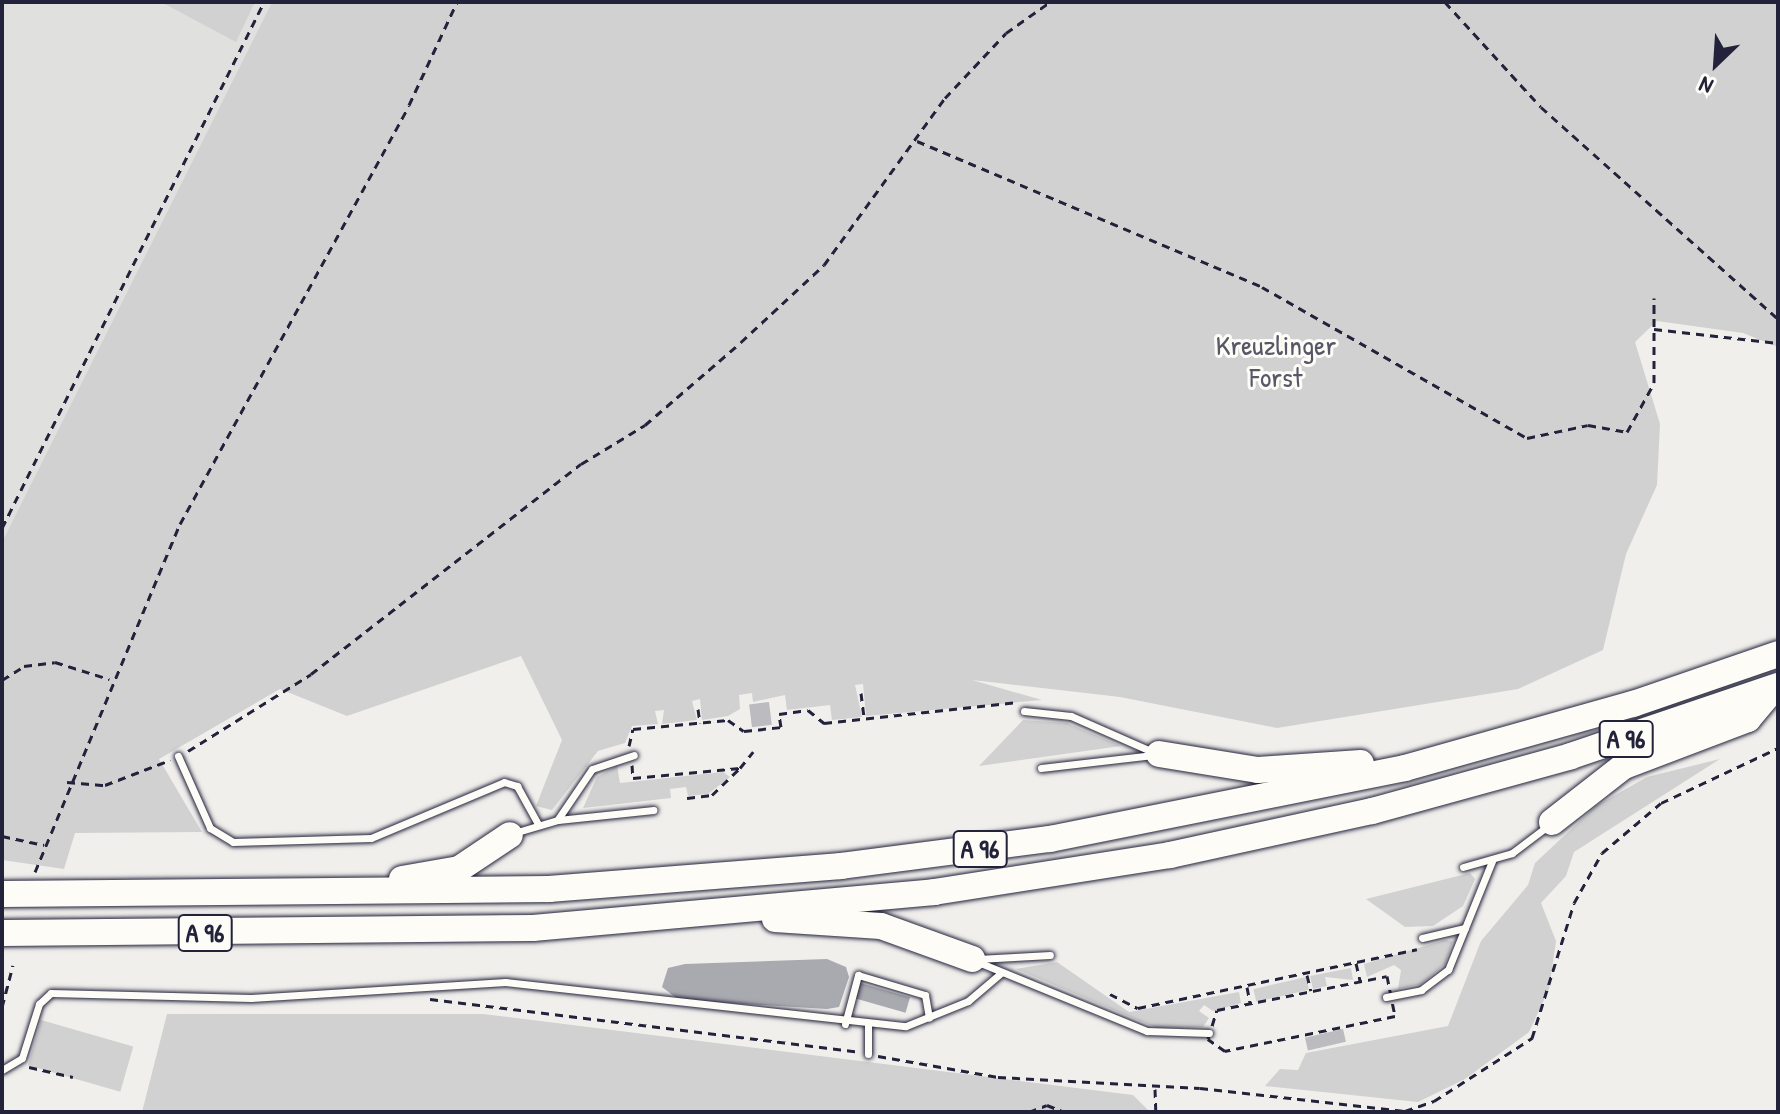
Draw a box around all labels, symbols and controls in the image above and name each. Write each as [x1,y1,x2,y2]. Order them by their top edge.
north arrow [1676,24,1756,104]
text: N [1694,70,1718,102]
park label: Kreuzlinger Forst [1216,328,1336,394]
road number: A 96 [1598,717,1654,761]
road number: A 96 [952,827,1008,871]
road number: A 96 [177,911,233,955]

